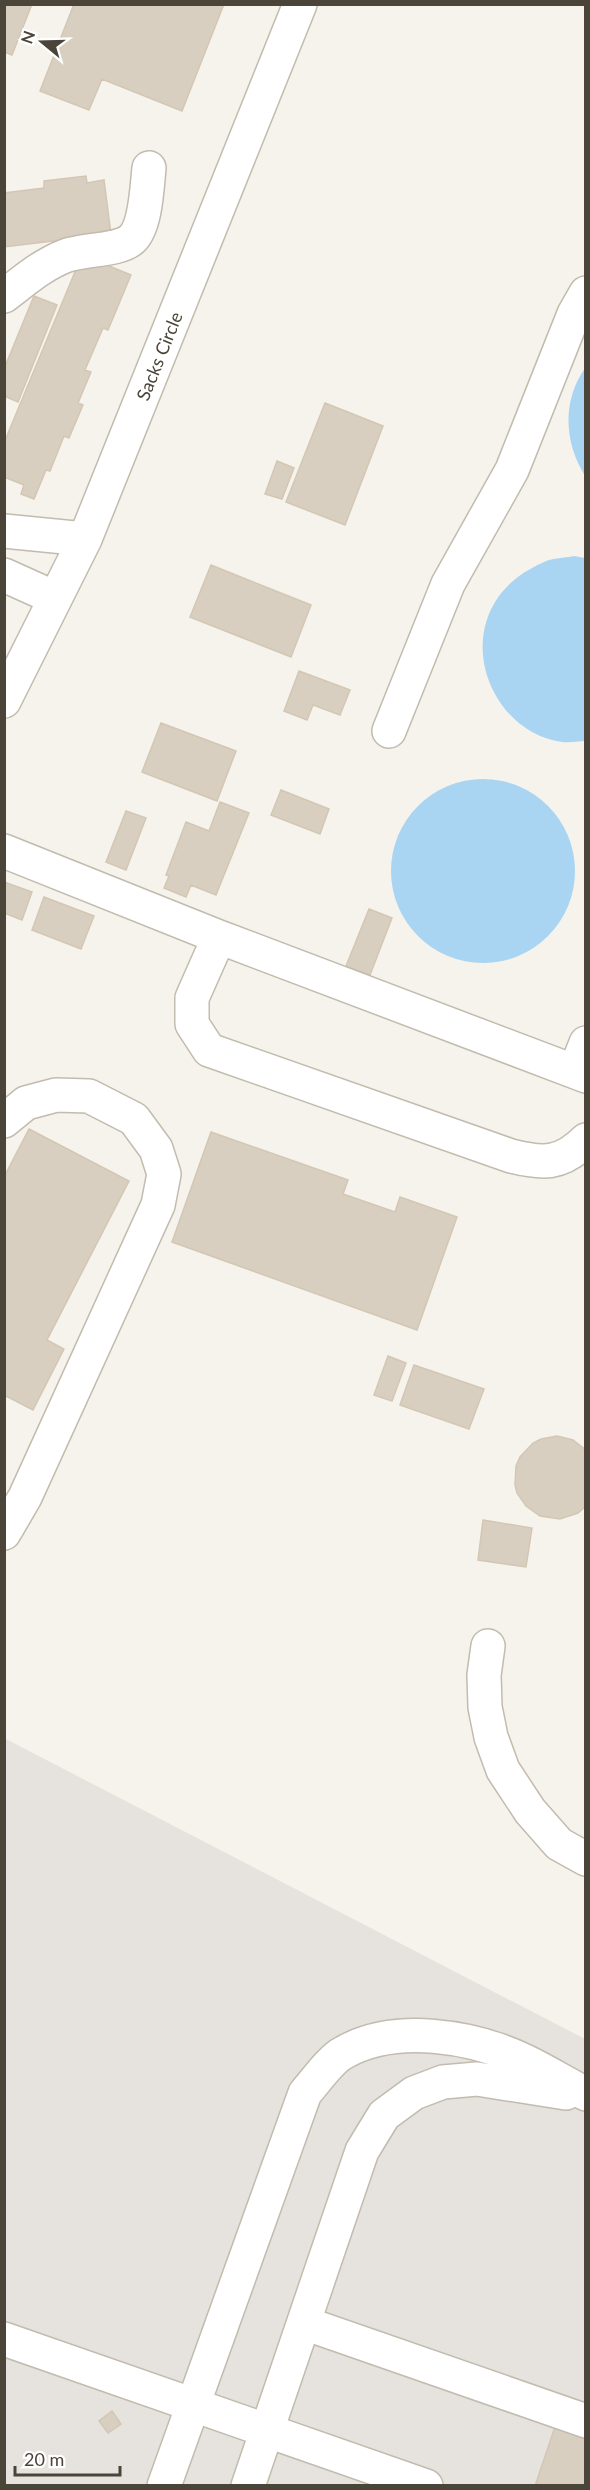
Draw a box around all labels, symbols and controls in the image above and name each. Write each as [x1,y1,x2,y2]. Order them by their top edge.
north arrow [12,12,72,72]
text: N [16,28,38,46]
street label: Sacks Circle [131,308,187,404]
scale bar [15,2439,120,2477]
text: 20 m [24,2448,64,2470]

